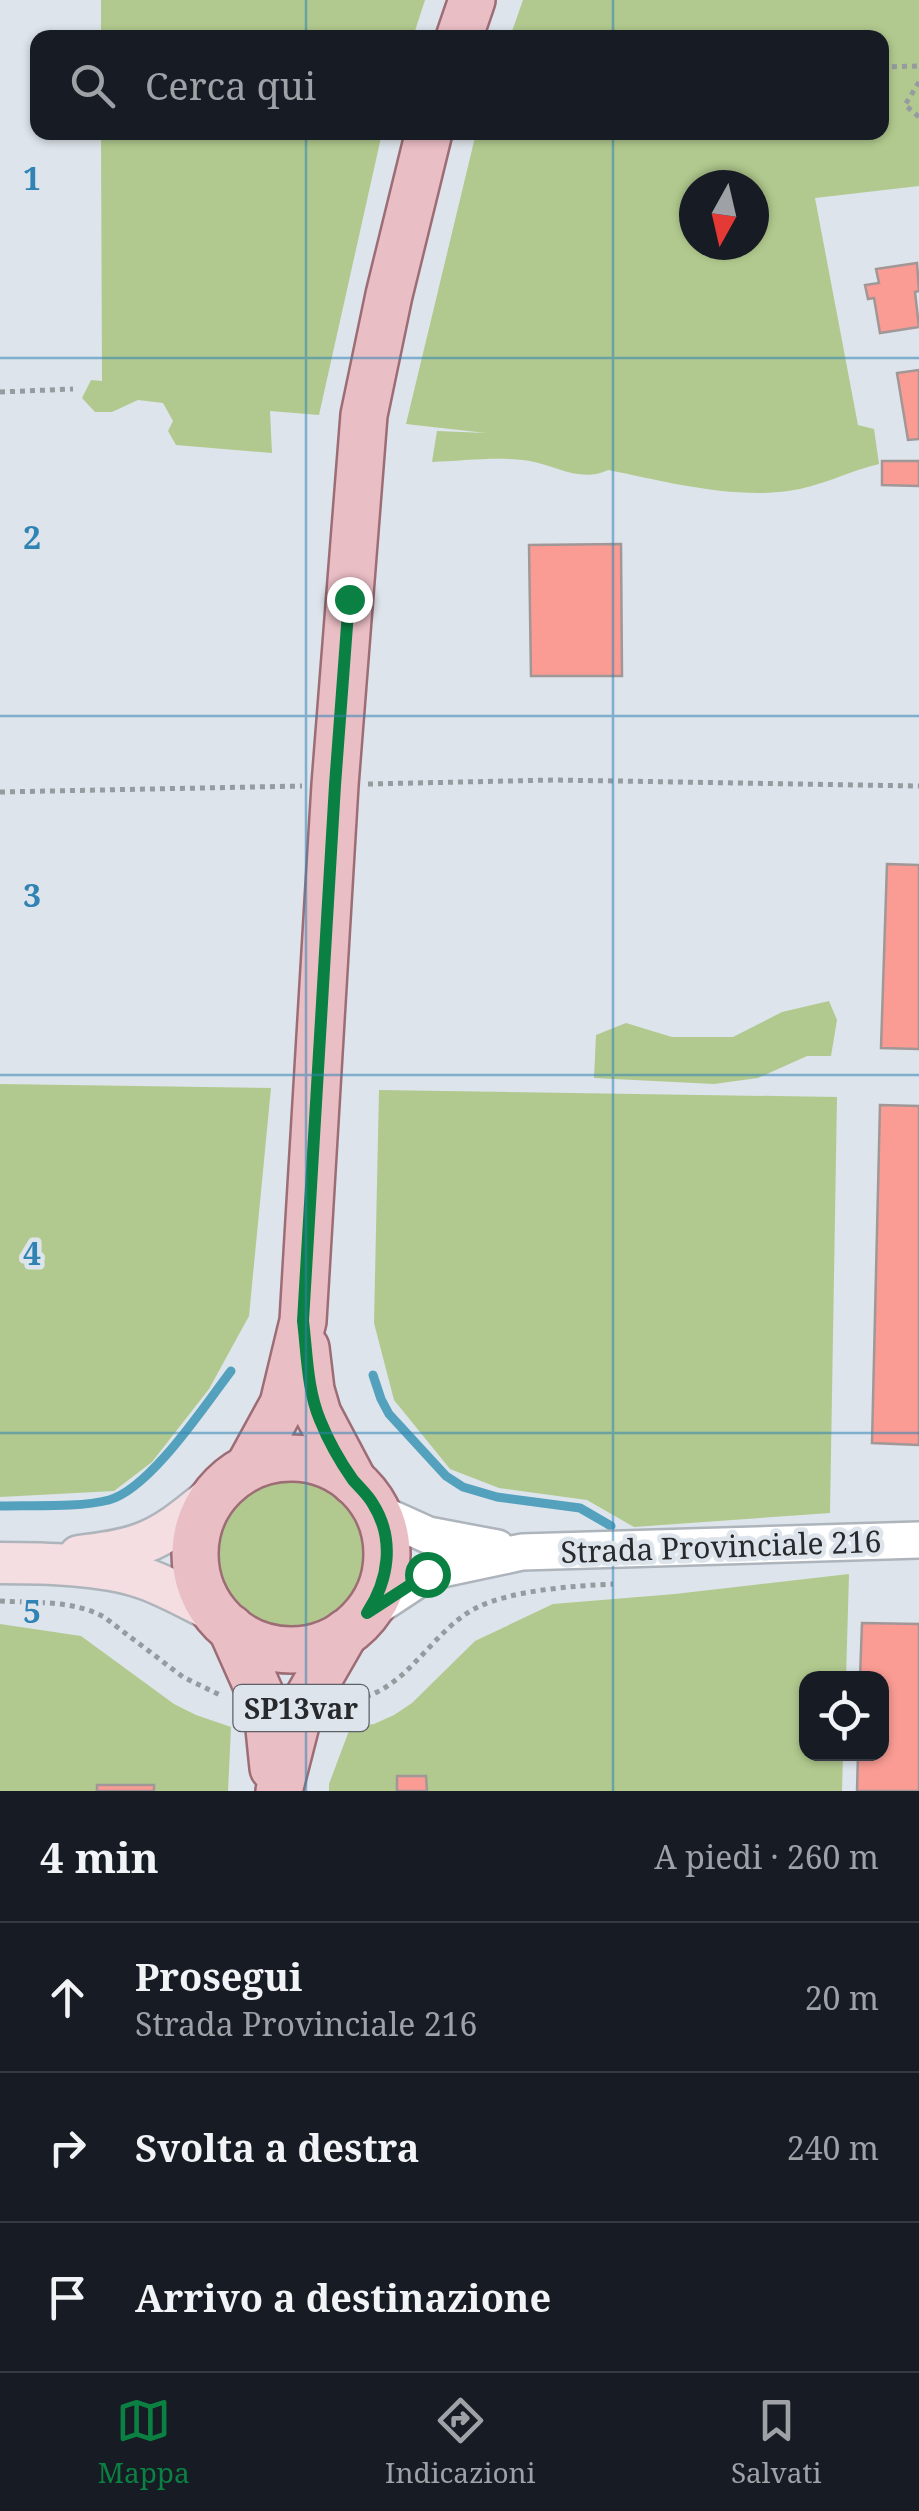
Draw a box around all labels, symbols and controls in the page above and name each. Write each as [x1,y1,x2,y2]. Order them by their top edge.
search box [30,30,889,140]
icon: search [65,58,120,113]
text: Cerca qui [145,59,316,111]
text: 1 [23,156,41,199]
north arrow [679,170,769,260]
text: 2 [23,515,41,558]
route end [327,577,373,623]
text: 3 [23,873,41,916]
text: 4 [23,1231,41,1274]
street label: Strada Provinciale 216 [560,1520,882,1572]
route start [405,1552,451,1598]
text: 5 [23,1589,41,1632]
map controls [799,1671,889,1761]
button: locate [799,1671,889,1761]
road number: SP13var [234,1685,368,1731]
text: 4 min [40,1828,159,1885]
text: A piedi · 260 m [654,1835,879,1878]
text: Prosegui [135,1950,302,2002]
icon: ahead [40,1970,95,2025]
text: 20 m [805,1976,879,2019]
text: Strada Provinciale 216 [135,2002,477,2045]
icon: right [40,2120,95,2175]
text: Svolta a destra [135,2121,419,2173]
text: 240 m [787,2126,879,2169]
icon: arrive [40,2270,95,2325]
text: Arrivo a destinazione [135,2271,551,2323]
tab: Mappa [98,2393,190,2491]
tab: Indicazioni [385,2393,536,2491]
tab: Salvati [731,2393,821,2491]

